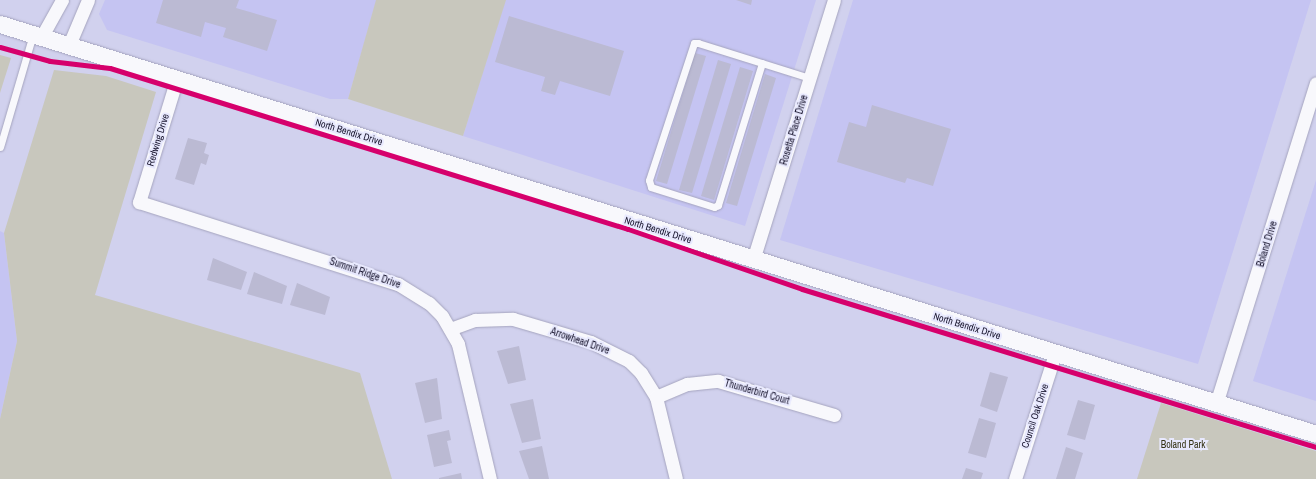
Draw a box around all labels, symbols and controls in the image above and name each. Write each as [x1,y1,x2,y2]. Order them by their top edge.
street label: Rosetta Place Drive [778,93,810,167]
street label: Redwing Drive [144,112,172,168]
street label: North Bendix Drive [314,116,384,148]
street label: North Bendix Drive [623,214,693,246]
street label: Boland Drive [1254,220,1280,268]
street label: Summit Ridge Drive [328,255,402,291]
street label: North Bendix Drive [932,310,1002,342]
street label: Arrowhead Drive [549,325,611,357]
street label: Thunderbird Court [723,377,791,407]
street label: Council Oak Drive [1019,382,1051,450]
park label: Boland Park [1161,439,1205,451]

